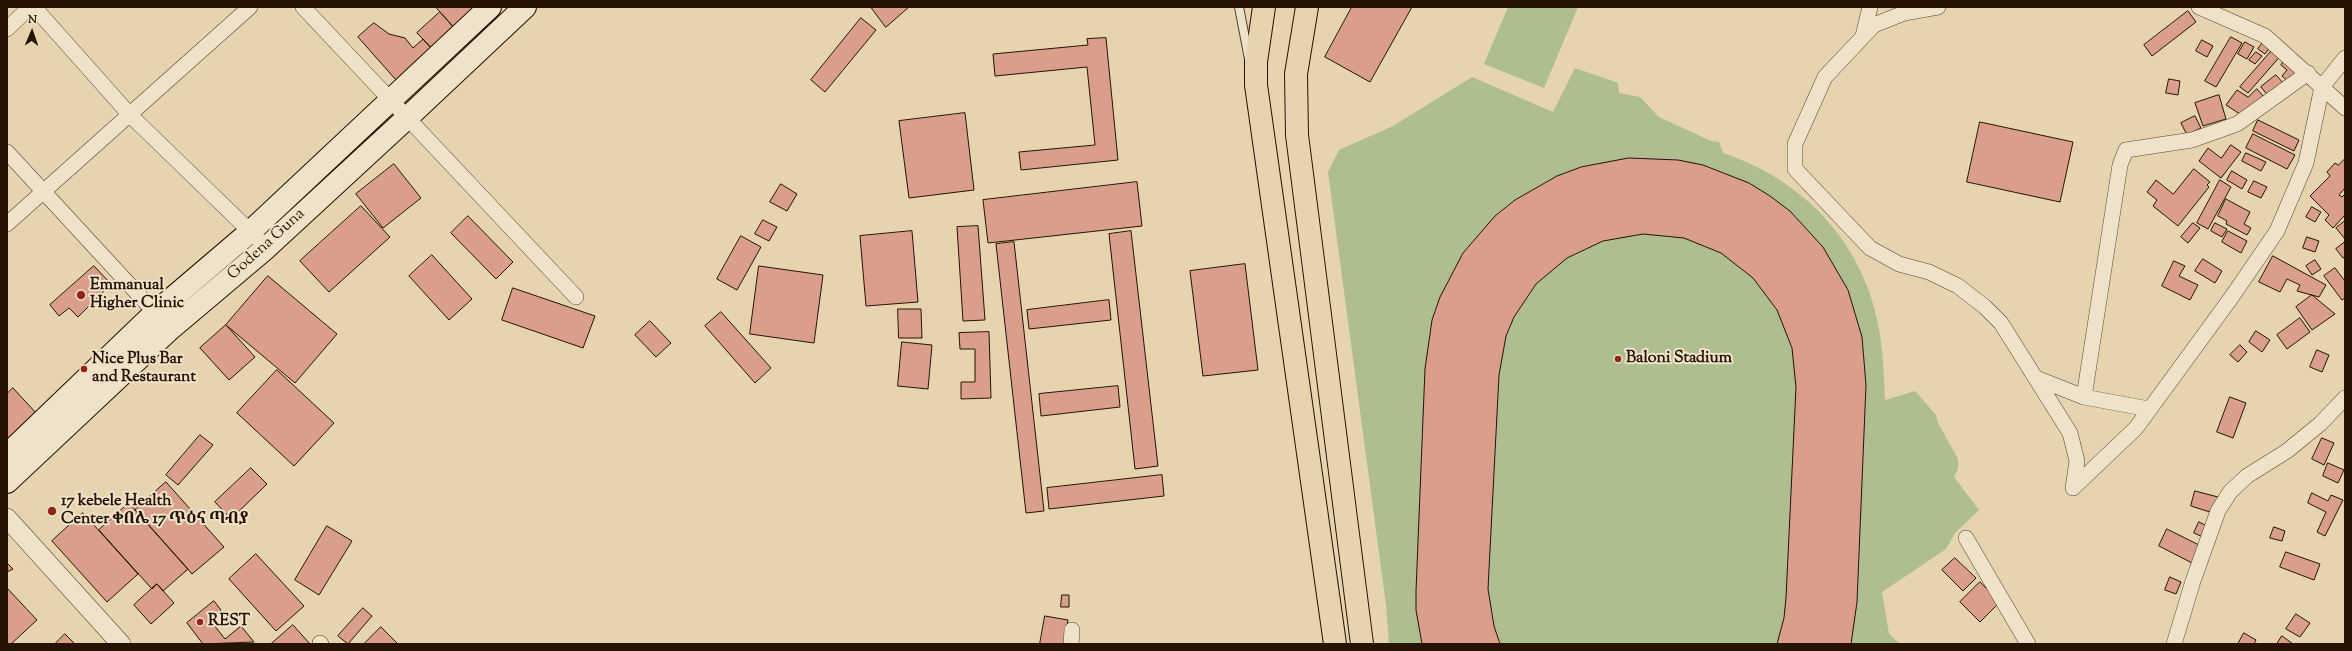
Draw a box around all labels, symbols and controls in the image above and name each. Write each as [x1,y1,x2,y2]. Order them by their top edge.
north arrow [12,12,52,52]
text: N [28,12,37,28]
street label: Godena Guna [224,205,310,285]
place label: Emmanual Higher Clinic [90,276,184,314]
marker: Emmanual Higher Clinic [75,289,87,301]
place label: Baloni Stadium [1626,349,1732,369]
place label: Nice Plus Bar and Restaurant [92,350,196,388]
marker: Baloni Stadium [1613,354,1623,364]
marker: Nice Plus Bar and Restaurant [79,364,89,374]
place label: 17 kebele Health Center ቀበሌ 17 ጥዕና ጣብያ [61,492,248,530]
marker: 17 kebele Health Center ቀበሌ 17 ጥዕና ጣብያ [46,505,58,517]
place label: REST [208,612,250,632]
marker: REST [195,617,205,627]

